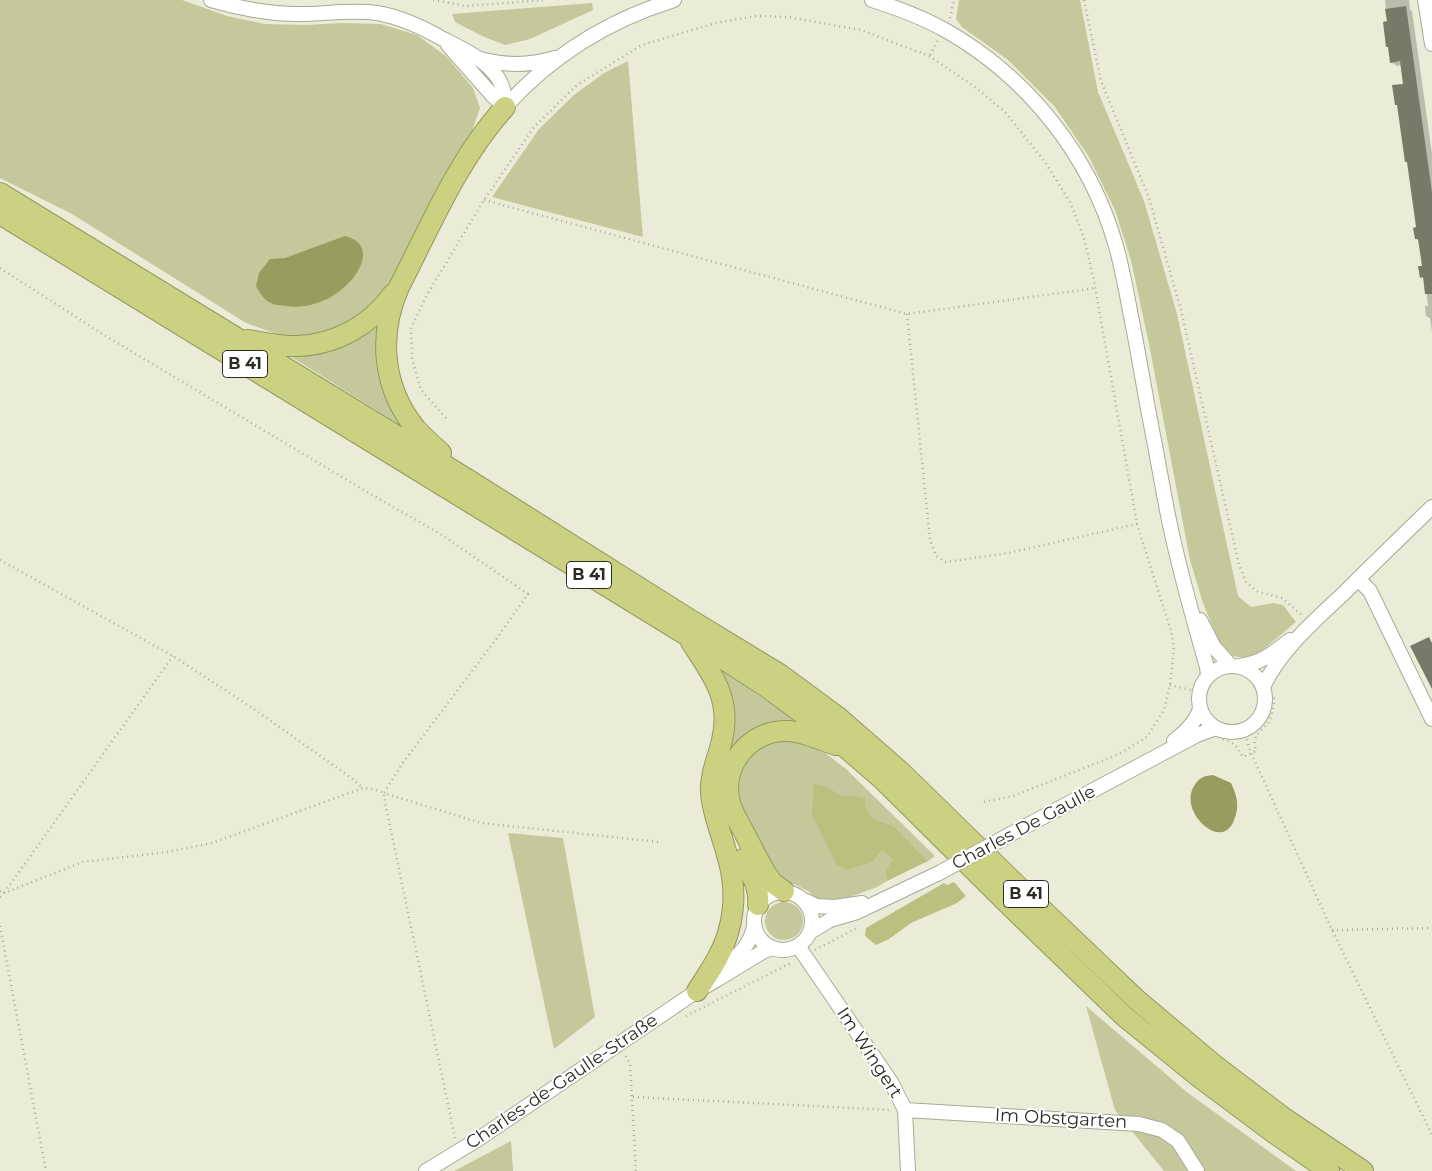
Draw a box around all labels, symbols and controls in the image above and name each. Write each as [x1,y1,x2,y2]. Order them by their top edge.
road number: B 41 [222,350,268,378]
road number: B 41 [566,562,612,588]
street label: Charles De Gaulle [949,781,1099,875]
road number: B 41 [1004,881,1048,908]
street label: Im Wingert [832,1004,906,1102]
street label: Charles-de-Gaulle-Straße [462,1010,662,1154]
street label: Im Obstgarten [994,1105,1128,1133]

